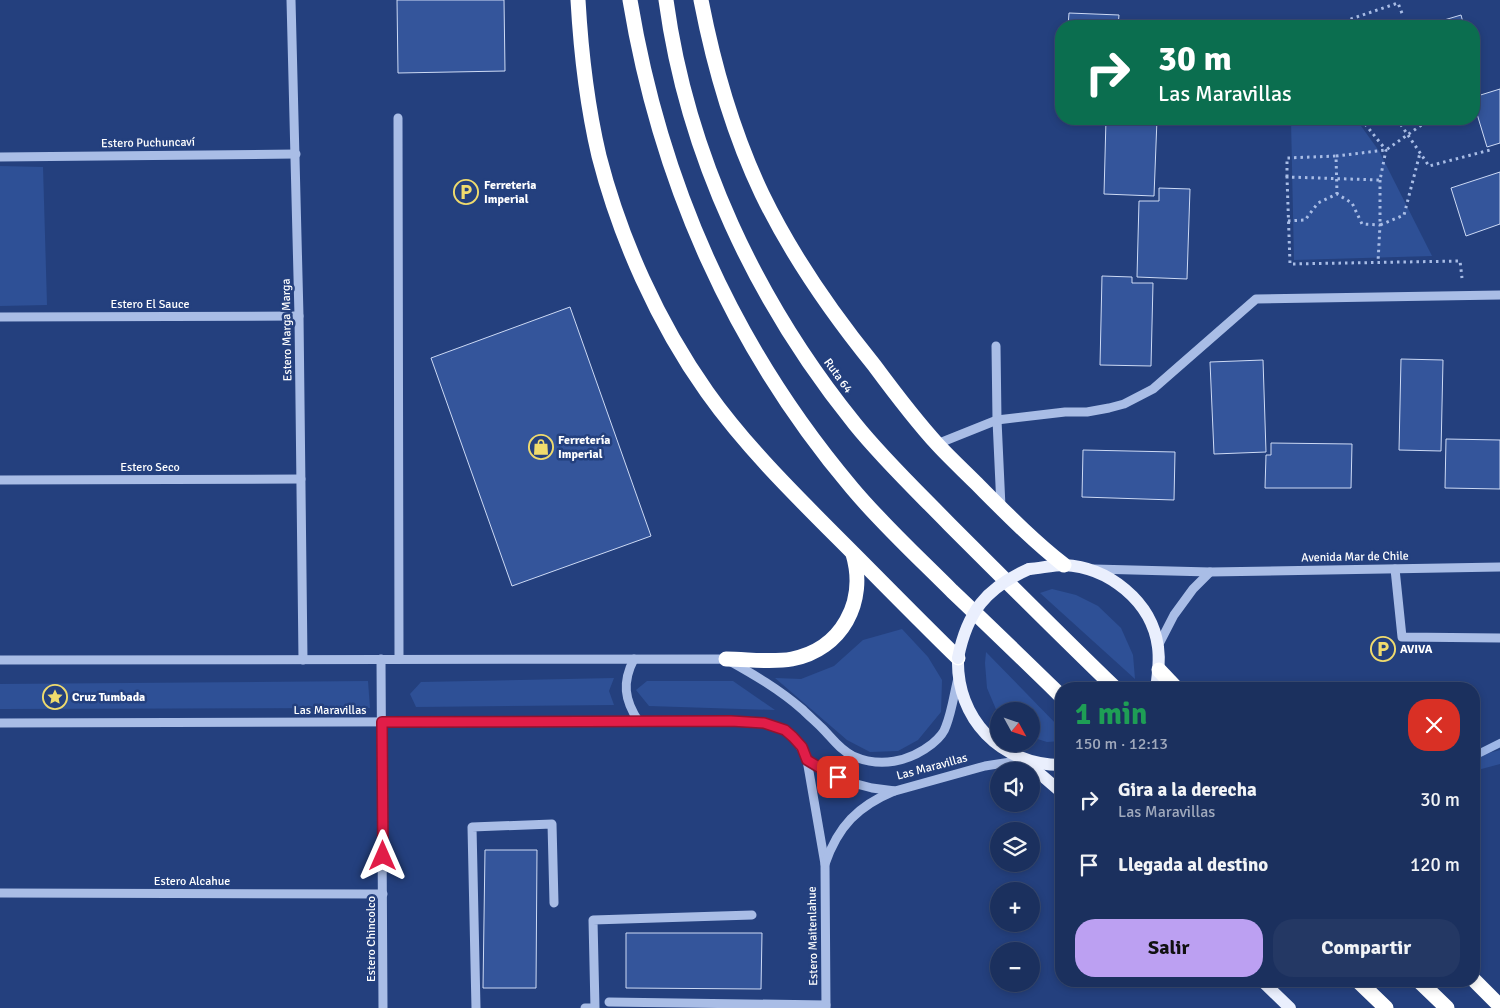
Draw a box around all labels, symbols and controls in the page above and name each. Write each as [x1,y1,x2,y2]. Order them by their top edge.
text: 30 m [1158,37,1232,80]
icon: right [1075,40,1140,105]
text: Las Maravillas [1158,80,1292,107]
street label: Estero Puchuncaví [101,135,196,151]
place label: Ferreteria Imperial [484,178,536,207]
parking icon: Ferreteria Imperial [453,179,479,205]
street label: Estero Marga Marga [279,278,295,382]
street label: Estero El Sauce [110,297,190,312]
street label: Ruta 64 [820,356,856,397]
place label: Ferretería Imperial [558,433,610,462]
shop icon: Ferretería Imperial [528,434,554,460]
street label: Estero Seco [120,460,180,475]
street label: Avenida Mar de Chile [1301,549,1409,565]
parking icon: AVIVA [1370,636,1396,662]
place label: AVIVA [1400,642,1433,657]
place icon: Cruz Tumbada [42,684,68,710]
place label: Cruz Tumbada [72,690,145,705]
text: 1 min [1075,696,1147,733]
button: close [1408,699,1460,751]
north arrow [990,702,1040,752]
map controls [990,702,1040,992]
street label: Las Maravillas [294,703,366,718]
text: 150 m · 12:13 [1075,734,1168,754]
street label: Las Maravillas [895,750,969,784]
pin [817,756,859,798]
button: sound [990,762,1040,812]
icon: arrive [824,763,852,791]
text: Gira a la derecha [1118,778,1257,802]
icon: right [1075,786,1103,814]
text: 30 m [1420,788,1460,812]
text: Las Maravillas [1118,802,1215,822]
button: layers [990,822,1040,872]
position arrow [356,829,408,881]
icon: arrive [1075,851,1103,879]
text: Llegada al destino [1118,853,1268,877]
text: 120 m [1410,853,1460,877]
street label: Estero Alcahue [154,874,230,889]
button: + [990,882,1040,932]
street label: Estero Maitenlahue [805,886,821,986]
street label: Estero Chincolco [364,896,379,982]
button: Salir [1075,919,1263,977]
button: Compartir [1273,919,1460,977]
button: − [990,942,1040,992]

